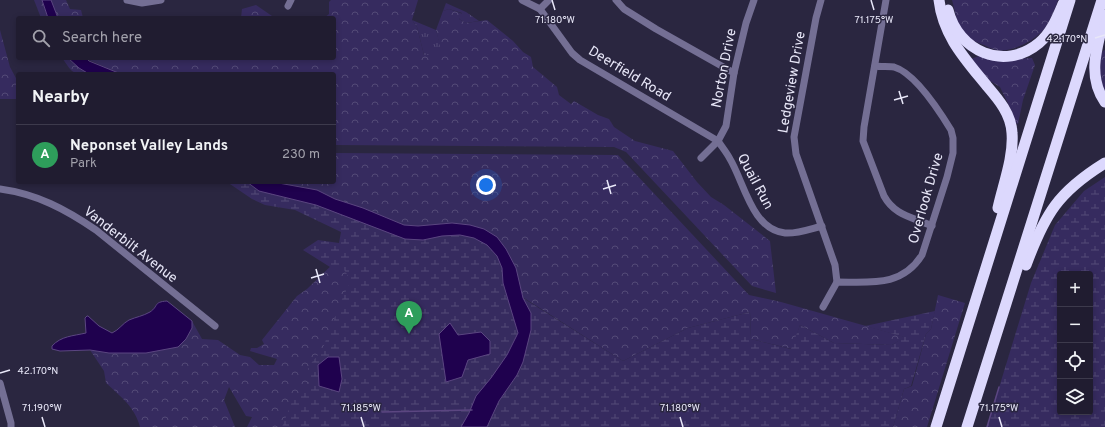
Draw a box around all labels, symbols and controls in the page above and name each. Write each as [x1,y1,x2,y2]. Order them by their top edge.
text: 71.180°W [535,14,575,27]
text: 71.175°W [855,14,893,27]
search box [16,16,336,60]
icon: search [30,27,52,49]
street label: Norton Drive [708,27,741,109]
text: Search here [62,29,142,48]
street label: Ledgeview Drive [775,30,810,135]
text: 42.170°N [1047,33,1087,46]
street label: Deerfield Road [585,43,674,106]
text: Nearby [32,87,89,109]
text: Neponset Valley Lands [70,137,228,156]
text: A [40,147,50,163]
text: 230 m [282,147,320,163]
street label: Quail Run [733,151,777,213]
street label: Overlook Drive [905,151,948,246]
text: Park [70,156,97,172]
your location [476,175,496,195]
street label: Vanderbilt Avenue [80,203,180,287]
map controls [1057,271,1093,415]
button: + [1057,271,1093,307]
pin: A [396,301,422,334]
button: − [1057,307,1093,343]
button: locate [1057,343,1093,379]
text: 42.170°N [18,365,58,378]
button: layers [1057,379,1093,415]
text: 71.190°W [22,402,62,415]
text: 71.185°W [341,402,381,415]
text: 71.180°W [660,402,700,415]
text: 71.175°W [980,402,1018,415]

